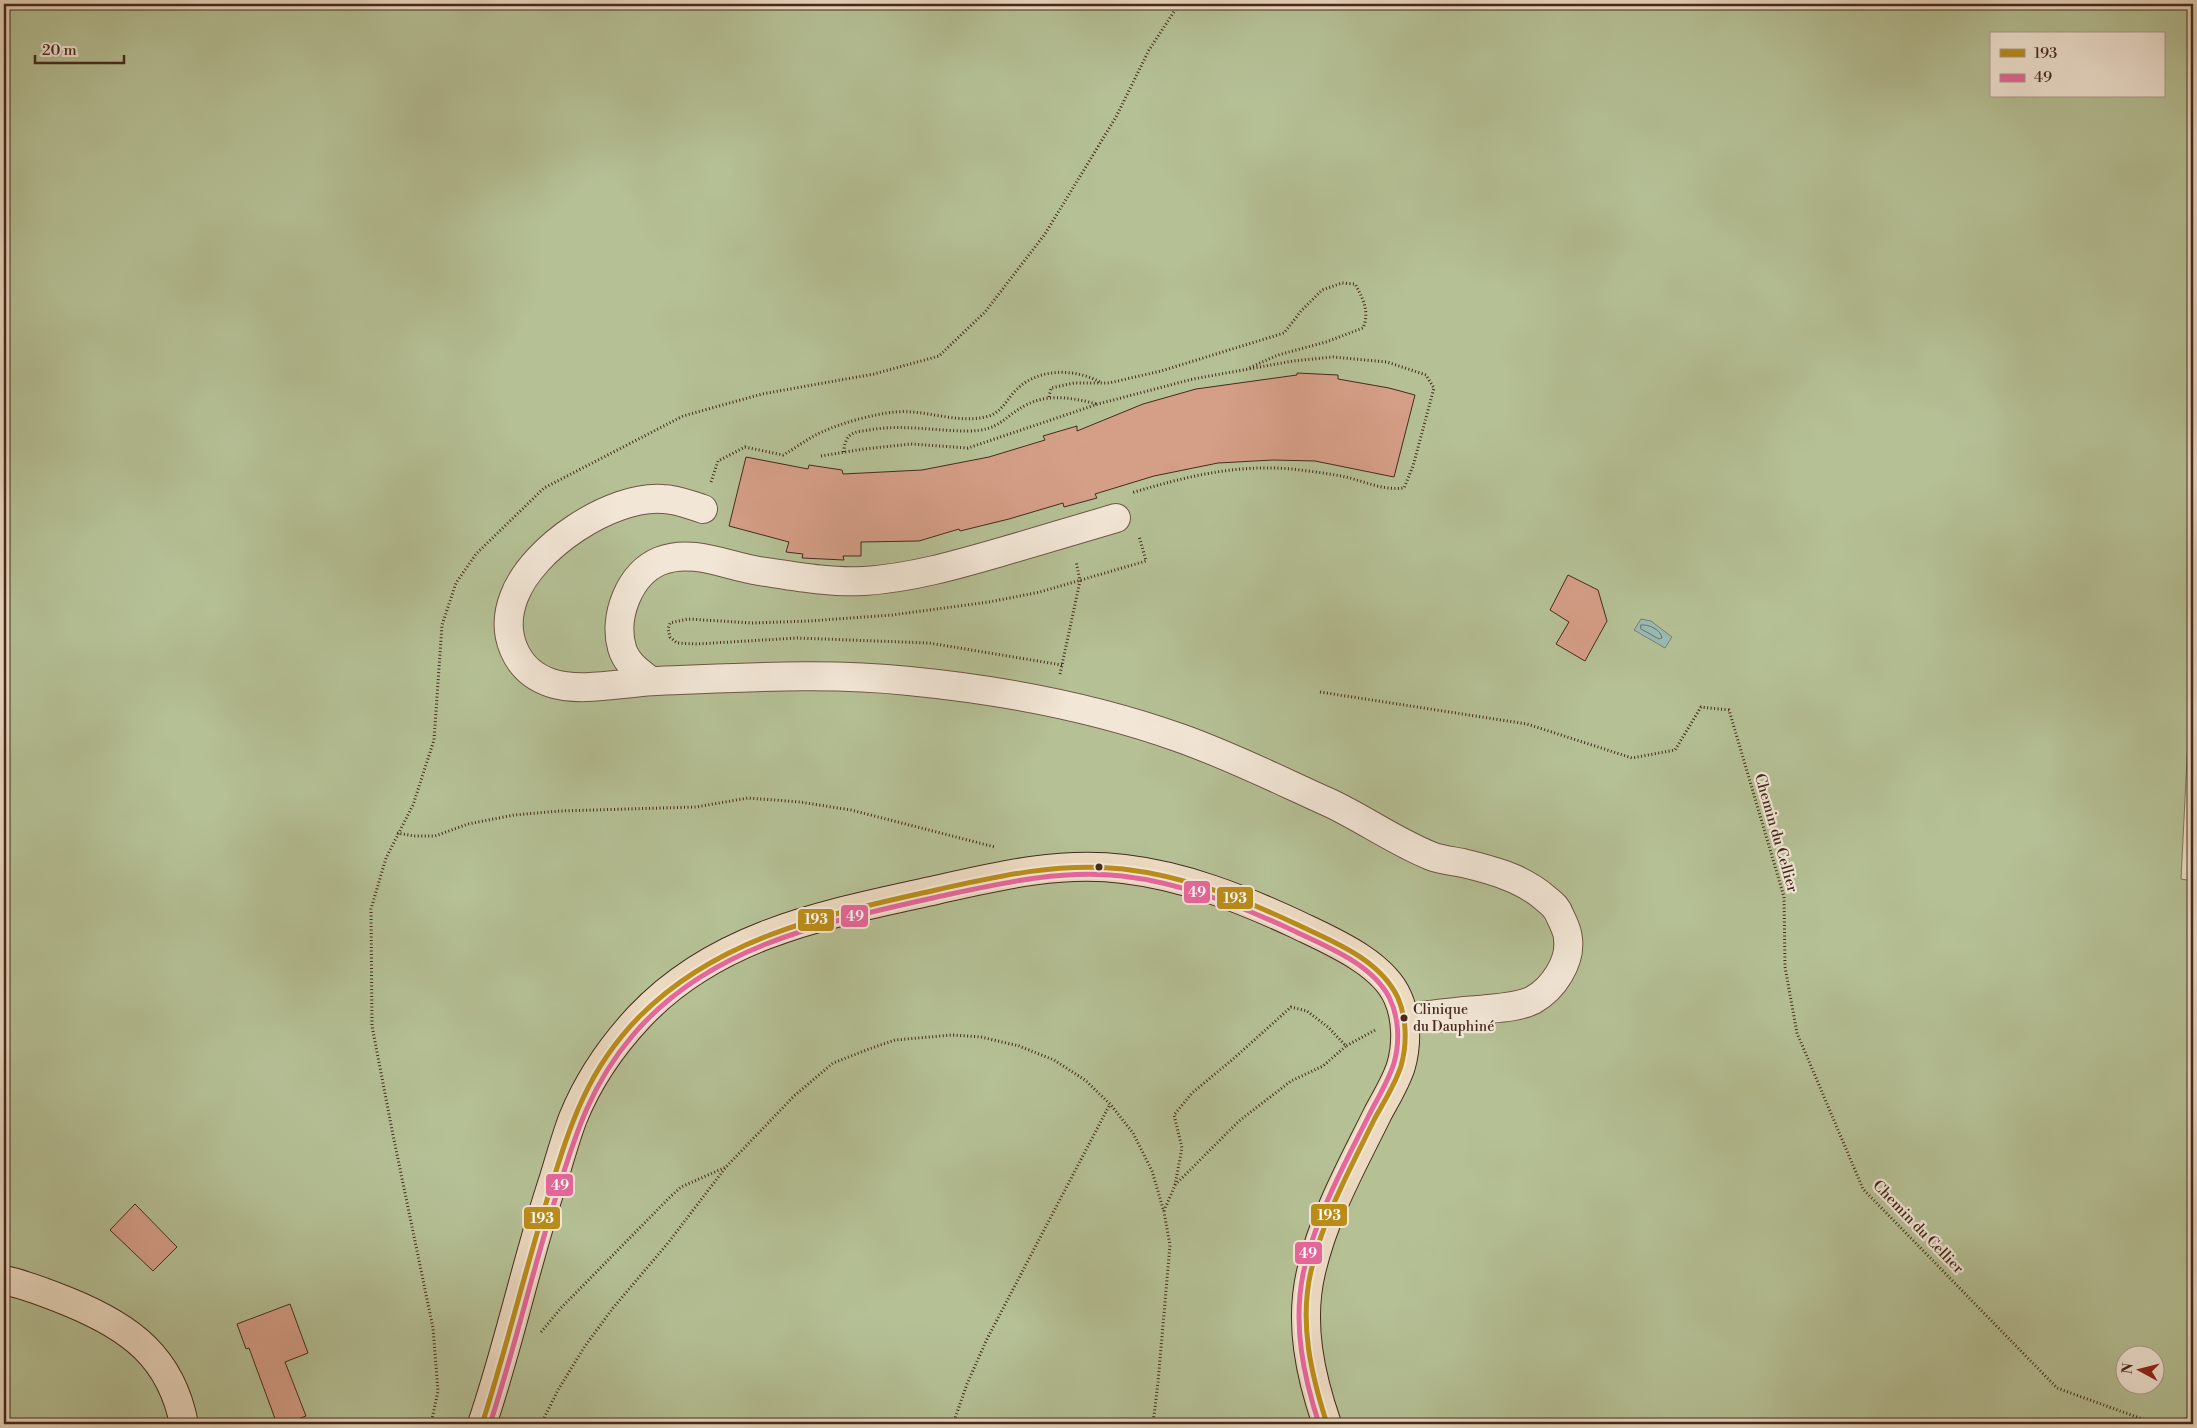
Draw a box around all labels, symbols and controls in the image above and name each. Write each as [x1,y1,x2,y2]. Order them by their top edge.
scale bar [35,32,124,64]
legend [1990,32,2164,98]
text: 20 m [42,41,77,60]
text: 193 [2034,44,2057,63]
text: 49 [2034,68,2052,87]
street label: Chemin du Cellier [1750,771,1802,895]
unlabelled marker [1094,862,1104,872]
line badge: 49 [1183,880,1211,904]
text: 49 [1188,884,1206,902]
line badge: 193 [1216,886,1254,910]
text: 193 [1223,890,1247,908]
line badge: 49 [840,904,869,928]
line badge: 193 [797,908,835,932]
text: 49 [846,908,864,926]
text: 193 [804,911,828,929]
place label: Clinique du Dauphiné [1413,1001,1494,1036]
marker: Clinique du Dauphiné [1399,1013,1409,1023]
line badge: 49 [545,1173,574,1197]
street label: Chemin du Cellier [1868,1176,1968,1278]
text: 49 [551,1177,569,1195]
line badge: 193 [1310,1203,1348,1227]
line badge: 193 [523,1206,561,1230]
text: 193 [1317,1207,1341,1225]
text: 193 [530,1210,554,1228]
line badge: 49 [1294,1241,1323,1265]
text: 49 [1299,1245,1317,1263]
north arrow [2114,1346,2164,1396]
text: N [2118,1362,2138,1375]

